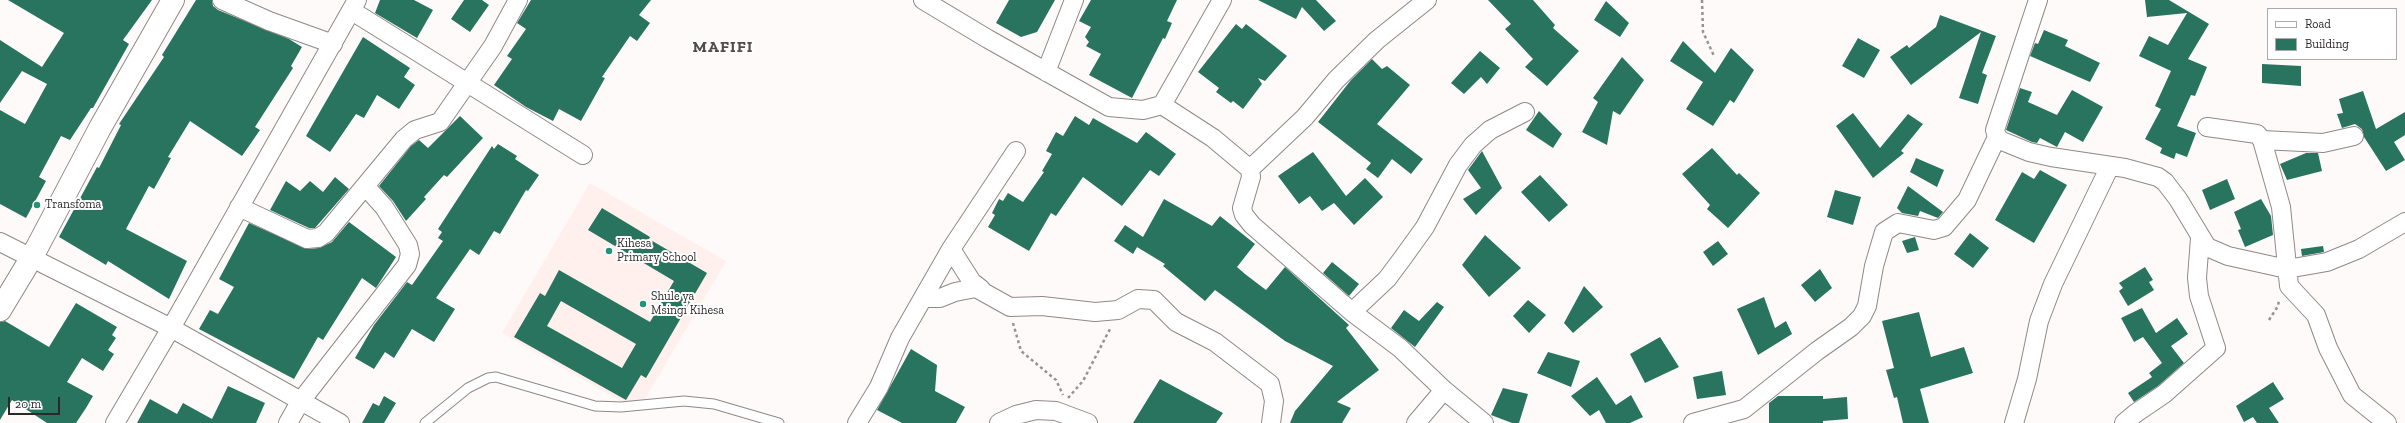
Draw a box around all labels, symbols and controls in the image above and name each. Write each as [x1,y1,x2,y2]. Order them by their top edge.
legend [2267,8,2397,60]
text: Road [2305,17,2331,31]
district label: MAFIFI [693,37,753,57]
text: Building [2305,37,2349,51]
place label: Transfoma [45,198,101,212]
marker: Transfoma [32,200,42,210]
place label: Kihesa Primary School [617,237,696,265]
marker: Kihesa Primary School [604,246,614,256]
place label: Shule ya Msingi Kihesa [651,290,724,318]
marker: Shule ya Msingi Kihesa [638,299,648,309]
scale bar [10,389,62,415]
text: 20 m [15,397,41,411]

